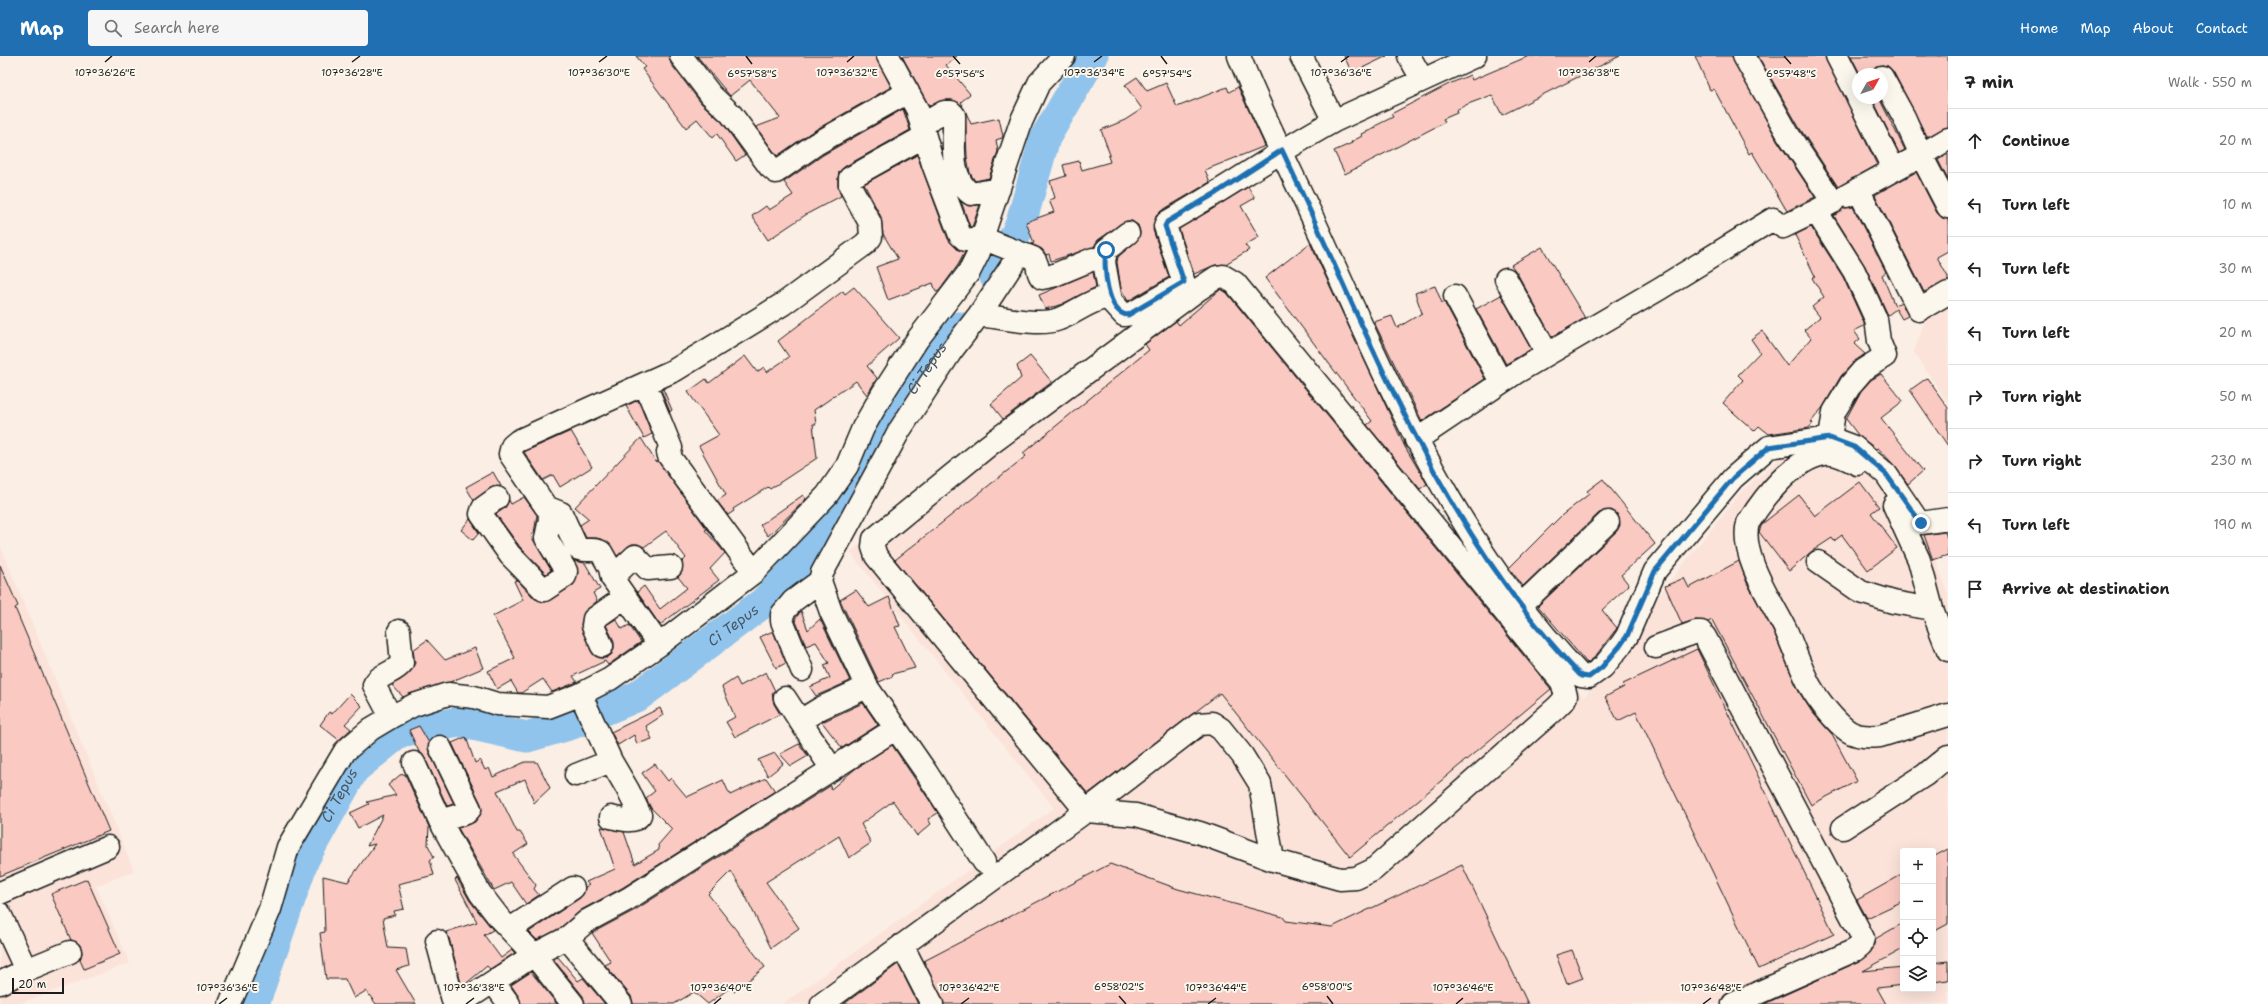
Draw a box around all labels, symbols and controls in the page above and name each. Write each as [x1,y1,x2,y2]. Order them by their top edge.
search box [88,10,368,46]
text: Map [20,16,64,41]
icon: search [102,17,124,39]
text: Search here [134,18,220,38]
text: Home [2020,19,2059,37]
text: Map [2081,19,2111,37]
text: About [2133,19,2174,37]
text: Contact [2196,19,2248,37]
text: 107°36'26"E [74,66,136,79]
text: 107°36'28"E [321,66,383,79]
text: 107°36'30"E [568,66,630,79]
text: 107°36'32"E [816,66,878,79]
text: 107°36'34"E [1063,66,1125,79]
text: 107°36'36"E [1310,66,1372,79]
text: 107°36'38"E [1558,66,1620,79]
text: 6°57'58"S [727,67,777,80]
text: 6°57'56"S [935,67,985,80]
text: 6°57'54"S [1142,67,1192,80]
text: 6°57'48"S [1766,67,1816,80]
north arrow [1852,68,1888,104]
text: 7 min [1964,71,2014,93]
text: Walk · 550 m [2168,74,2252,91]
icon: ahead [1964,130,1986,152]
text: Continue [2002,131,2070,151]
text: 20 m [2219,132,2252,149]
icon: left [1964,194,1986,216]
text: Turn left [2002,195,2070,215]
text: 10 m [2222,196,2252,213]
route start [1097,241,1115,259]
icon: left [1964,258,1986,280]
text: Turn left [2002,259,2070,279]
text: 30 m [2218,260,2252,277]
icon: left [1964,322,1986,344]
text: Turn left [2002,323,2070,343]
text: 20 m [2219,324,2252,341]
water label: Ci Tepus [902,338,952,398]
icon: right [1964,386,1986,408]
text: Turn right [2002,387,2082,407]
text: 50 m [2219,388,2252,405]
icon: right [1964,450,1986,472]
text: Turn right [2002,451,2082,471]
text: 230 m [2210,452,2252,469]
route end [1912,514,1930,532]
icon: left [1964,514,1986,536]
text: Turn left [2002,515,2070,535]
text: 190 m [2213,516,2252,533]
icon: arrive [1964,578,1986,600]
text: Arrive at destination [2002,579,2170,599]
water label: Ci Tepus [703,599,763,651]
water label: Ci Tepus [316,765,362,826]
map controls [1900,848,1936,992]
button: + [1900,848,1936,884]
button: − [1900,884,1936,920]
button: locate [1900,920,1936,956]
button: layers [1900,956,1936,992]
scale bar [12,976,64,995]
text: 20 m [18,977,46,992]
text: 6°58'02"S [1094,980,1144,993]
text: 6°58'00"S [1302,980,1353,993]
text: 107°36'36"E [196,981,258,994]
text: 107°36'38"E [443,981,505,994]
text: 107°36'40"E [690,981,752,994]
text: 107°36'42"E [938,981,1000,994]
text: 107°36'44"E [1185,981,1247,994]
text: 107°36'46"E [1432,981,1494,994]
text: 107°36'48"E [1680,981,1742,994]

